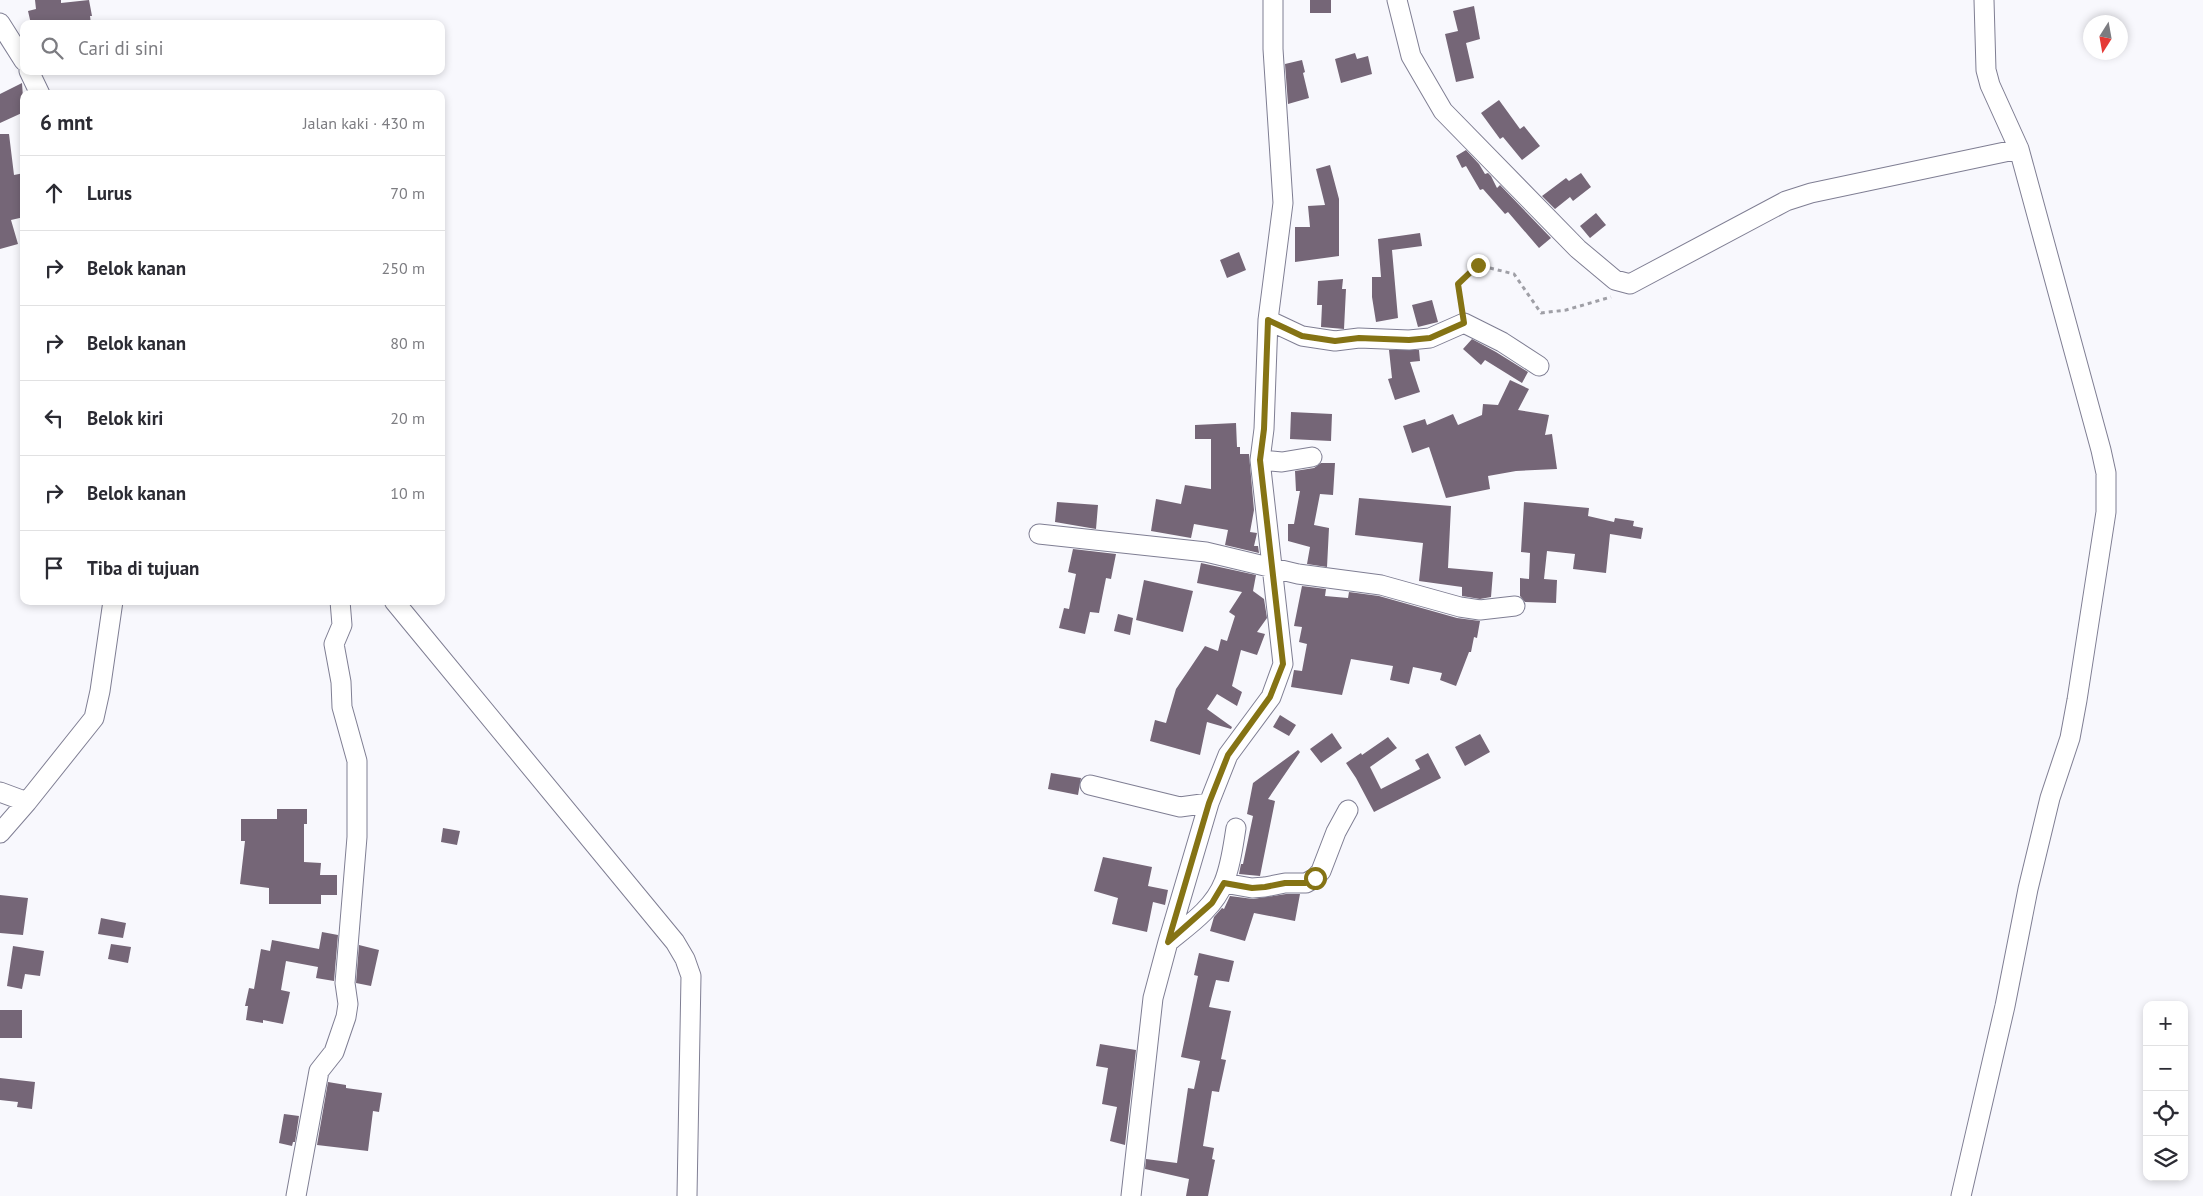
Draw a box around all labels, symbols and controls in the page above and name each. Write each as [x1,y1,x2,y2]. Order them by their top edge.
north arrow [2083,15,2128,60]
search box [20,20,445,75]
icon: search [38,34,66,62]
text: Cari di sini [78,36,164,60]
text: 6 mnt [40,109,93,136]
text: Jalan kaki · 430 m [303,113,425,133]
icon: ahead [40,179,68,207]
text: Lurus [87,181,132,205]
text: 70 m [390,183,425,203]
icon: right [40,254,68,282]
route end [1467,254,1490,277]
text: Belok kanan [87,256,186,280]
text: 250 m [382,258,425,278]
icon: right [40,329,68,357]
text: Belok kanan [87,331,186,355]
text: 80 m [390,333,425,353]
icon: left [40,404,68,432]
text: Belok kiri [87,406,163,430]
text: 20 m [390,408,425,428]
icon: right [40,479,68,507]
text: Belok kanan [87,481,186,505]
text: 10 m [390,483,425,503]
icon: arrive [40,554,68,582]
text: Tiba di tujuan [87,556,199,580]
route start [1304,867,1327,890]
map controls [2143,1001,2188,1181]
button: + [2143,1001,2188,1046]
button: − [2143,1046,2188,1091]
button: locate [2143,1091,2188,1136]
button: layers [2143,1136,2188,1181]

